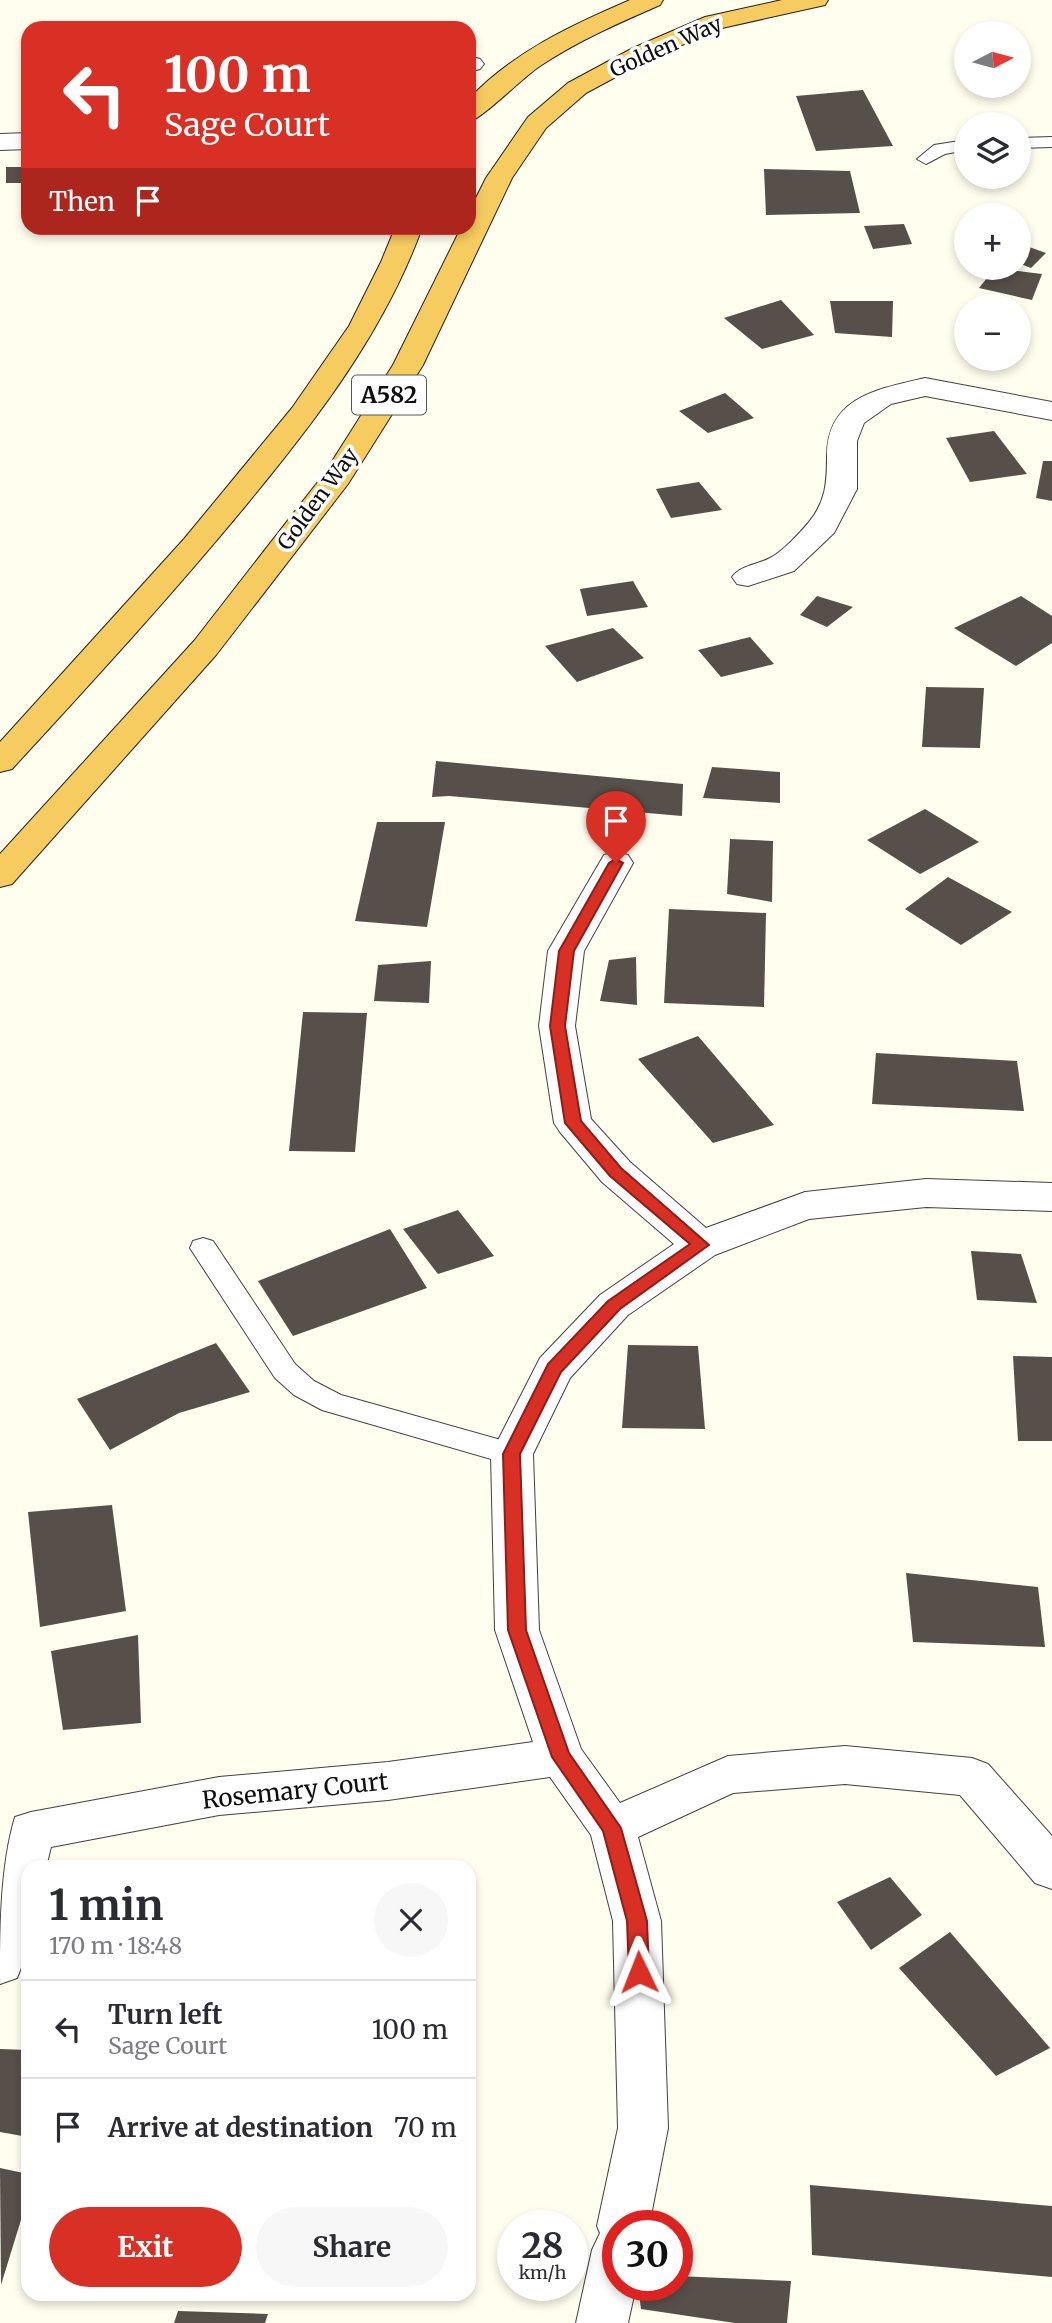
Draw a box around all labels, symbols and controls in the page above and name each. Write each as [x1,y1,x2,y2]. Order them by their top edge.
street label: Golden Way [605,9,727,83]
north arrow [954,21,1031,98]
map controls [954,21,1031,371]
text: 100 m [164,44,311,105]
icon: left [49,49,140,140]
text: Sage Court [164,105,330,145]
button: layers [954,112,1031,189]
icon: arrive [129,182,167,220]
text: Then [49,185,115,218]
button: + [954,203,1031,280]
button: − [954,294,1031,371]
road number: A582 [352,376,426,414]
street label: Golden Way [271,442,364,555]
pin [586,791,646,863]
icon: arrive [597,802,635,840]
street label: Rosemary Court [200,1765,390,1816]
text: 1 min [49,1879,163,1931]
button: close [374,1883,448,1957]
text: 170 m · 18:48 [49,1931,182,1960]
position arrow [602,1935,676,2009]
text: Turn left [108,1998,222,2031]
icon: left [49,2010,87,2048]
text: 100 m [372,2013,448,2046]
text: Sage Court [108,2031,227,2060]
icon: arrive [49,2108,87,2146]
text: Arrive at destination [108,2111,373,2144]
text: 70 m [394,2111,457,2144]
button: Exit [49,2207,242,2287]
button: Share [256,2207,448,2287]
speed limit sign: 30 [602,2210,693,2301]
text: 28 [521,2224,564,2268]
text: km/h [519,2261,566,2284]

